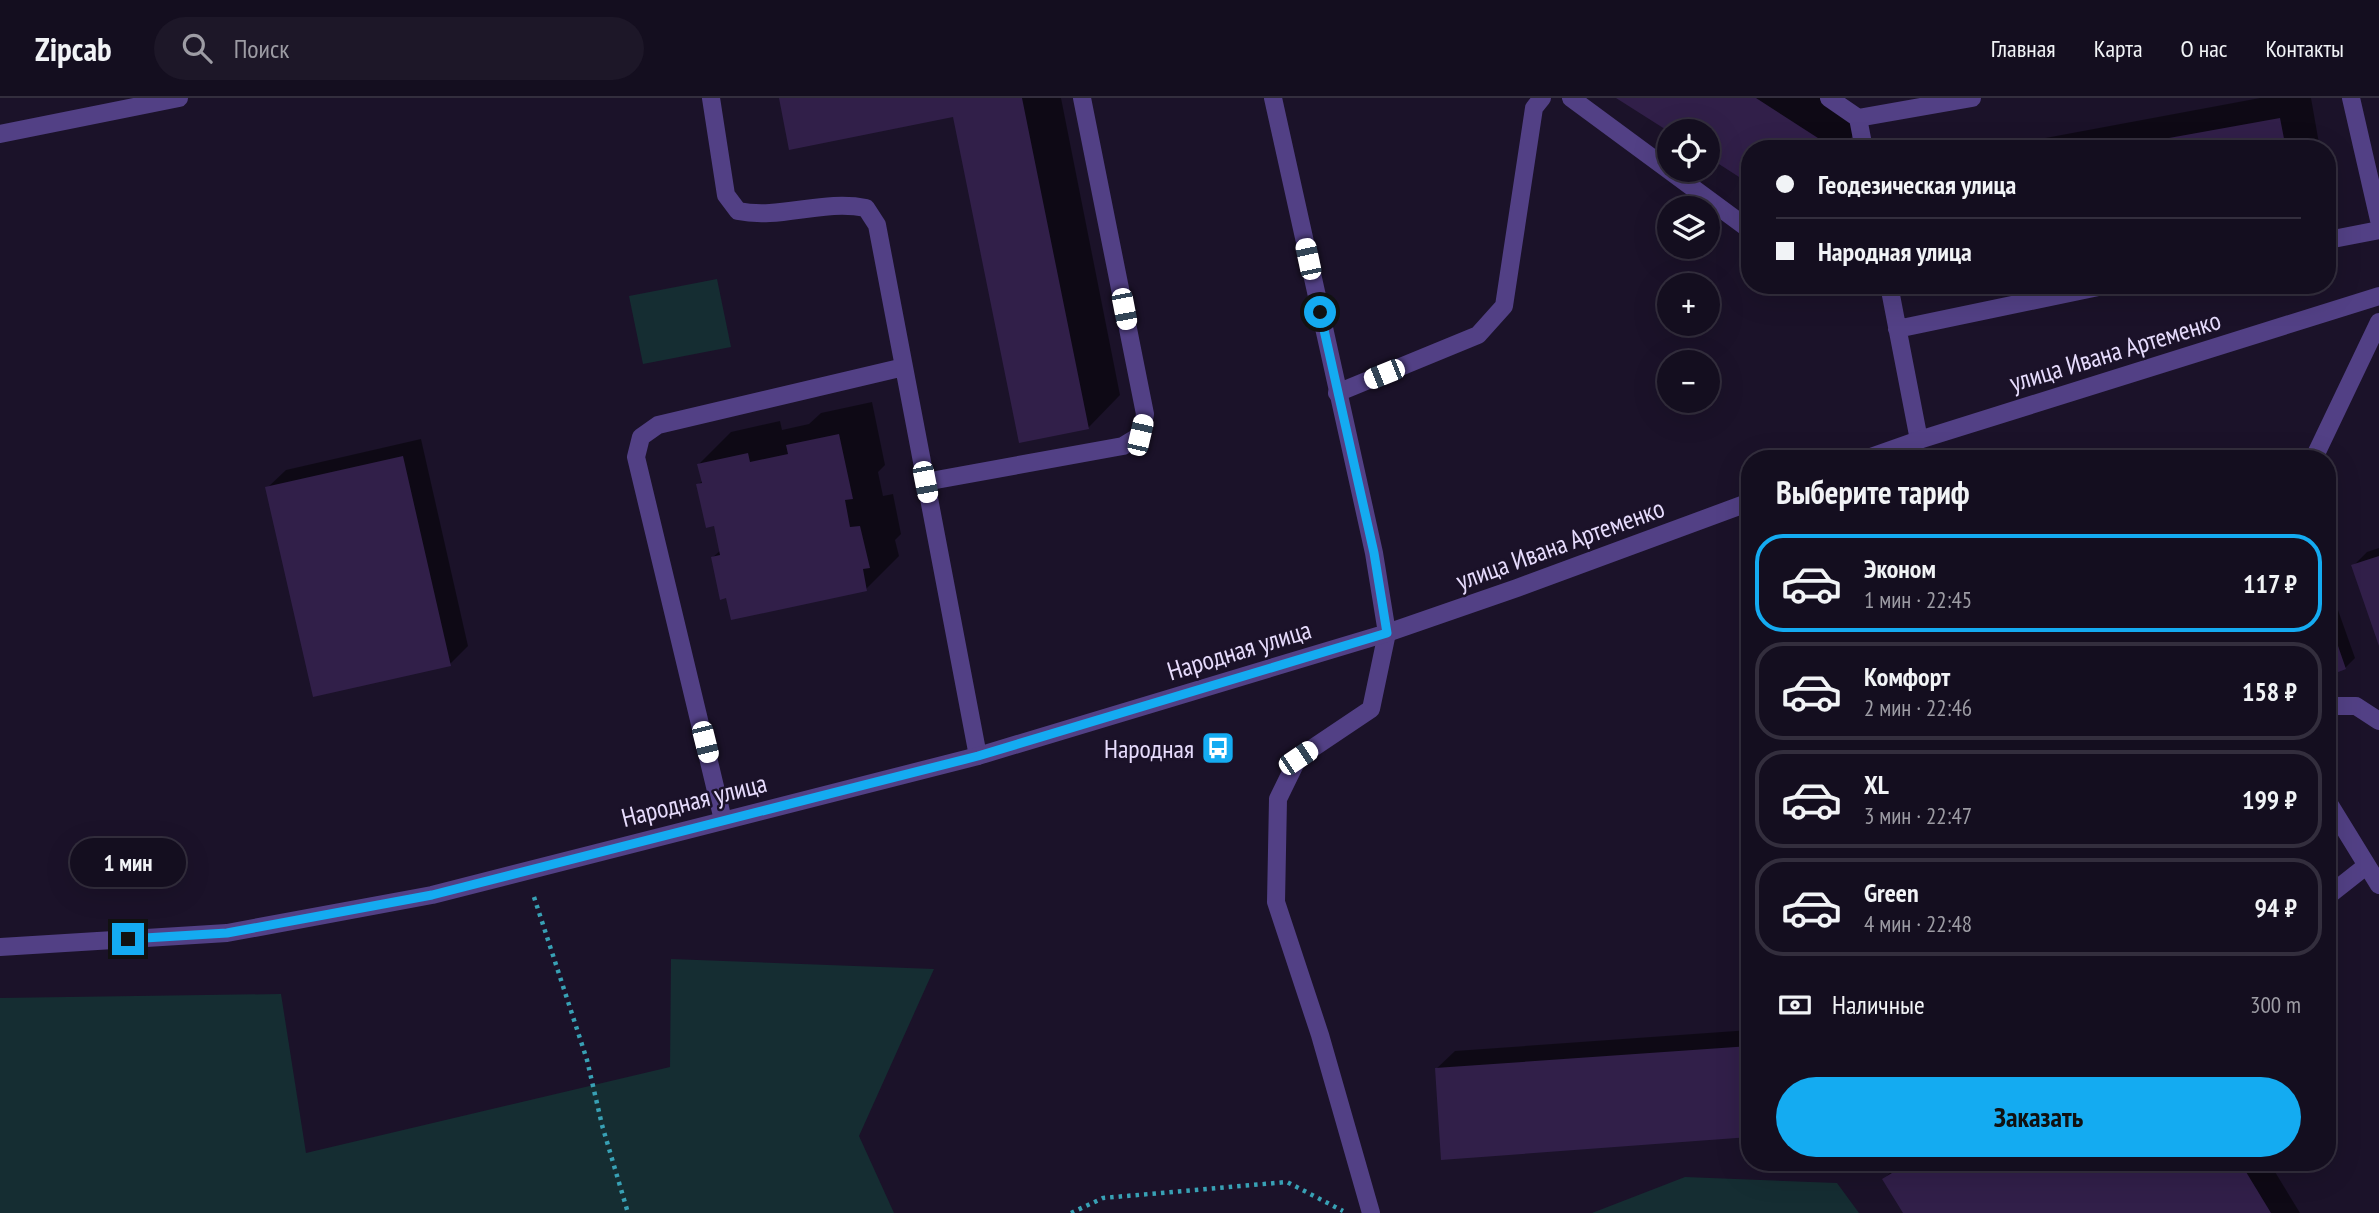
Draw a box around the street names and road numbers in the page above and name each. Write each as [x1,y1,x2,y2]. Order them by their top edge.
street label: улица Ивана Артеменко [2005,303,2225,399]
street label: улица Ивана Артеменко [1451,491,1669,597]
street label: Народная улица [1163,612,1315,688]
street label: Народная улица [618,766,770,834]

